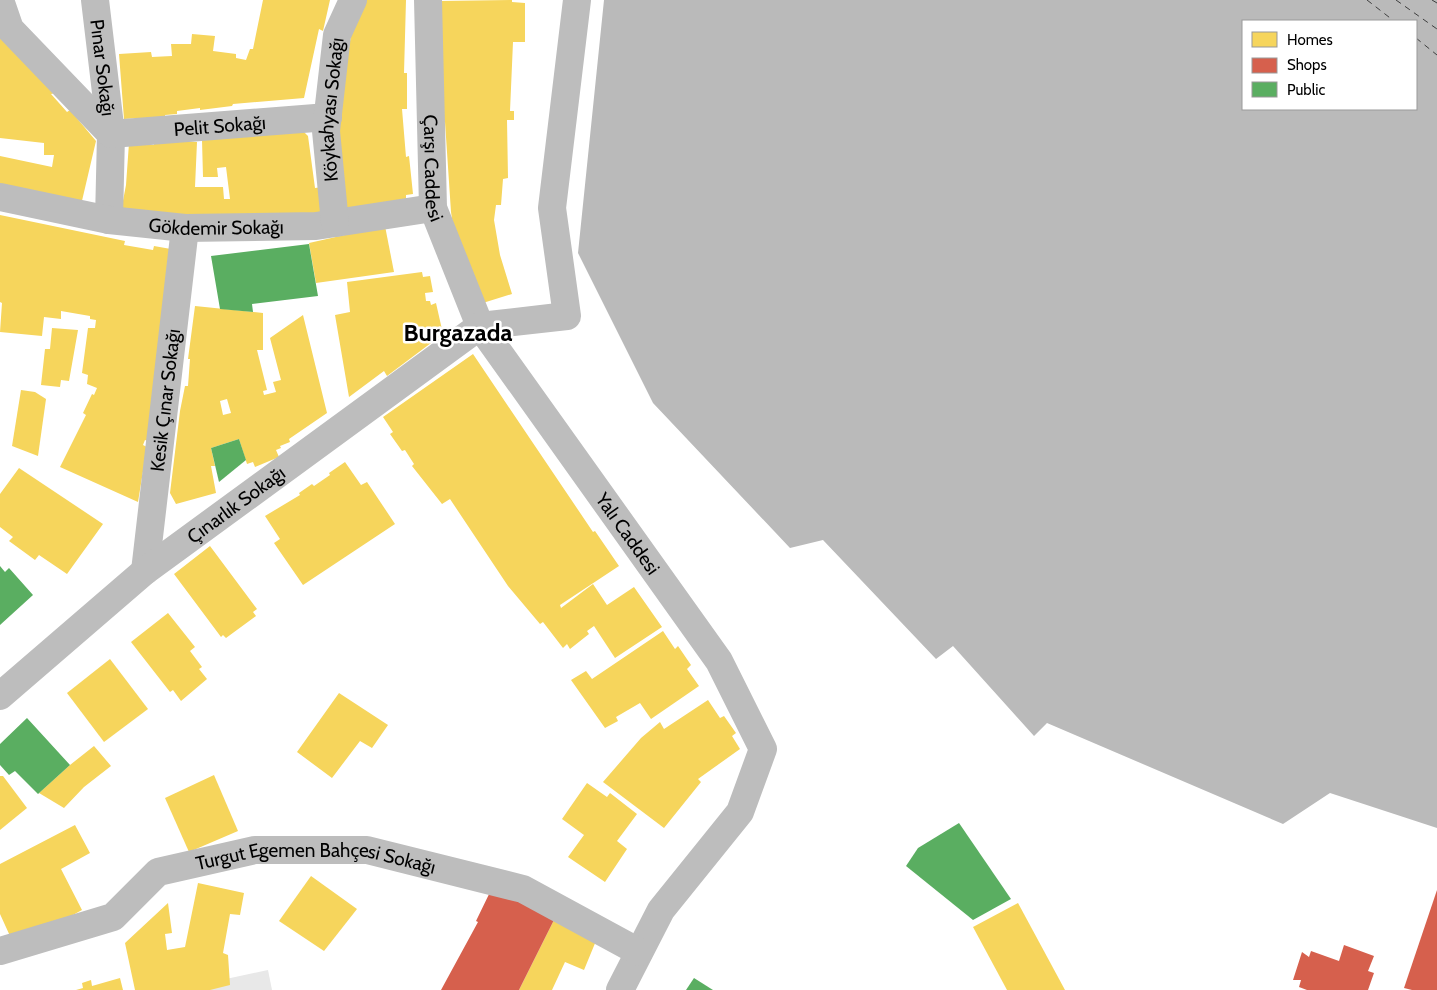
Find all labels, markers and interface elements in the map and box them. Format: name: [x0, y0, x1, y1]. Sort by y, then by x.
street label: Pınar Sokağı: [86, 18, 120, 117]
legend: [1242, 20, 1417, 110]
text: Homes: [1287, 31, 1333, 49]
street label: Köykahyası Sokağı: [314, 36, 348, 183]
text: Shops: [1287, 56, 1327, 74]
text: Public: [1287, 81, 1325, 99]
street label: Pelit Sokağı: [173, 110, 267, 141]
street label: Çarşı Caddesi: [419, 114, 449, 225]
street label: Gökdemir Sokağı: [148, 213, 284, 240]
district label: Burgazada: [404, 318, 512, 347]
street label: Kesik Çınar Sokağı: [145, 328, 185, 473]
street label: Çınarlık Sokağı: [182, 461, 289, 548]
street label: Yalı Caddesi: [591, 487, 665, 579]
street label: Turgut Egemen Bahçesi Sokağı: [193, 838, 438, 878]

